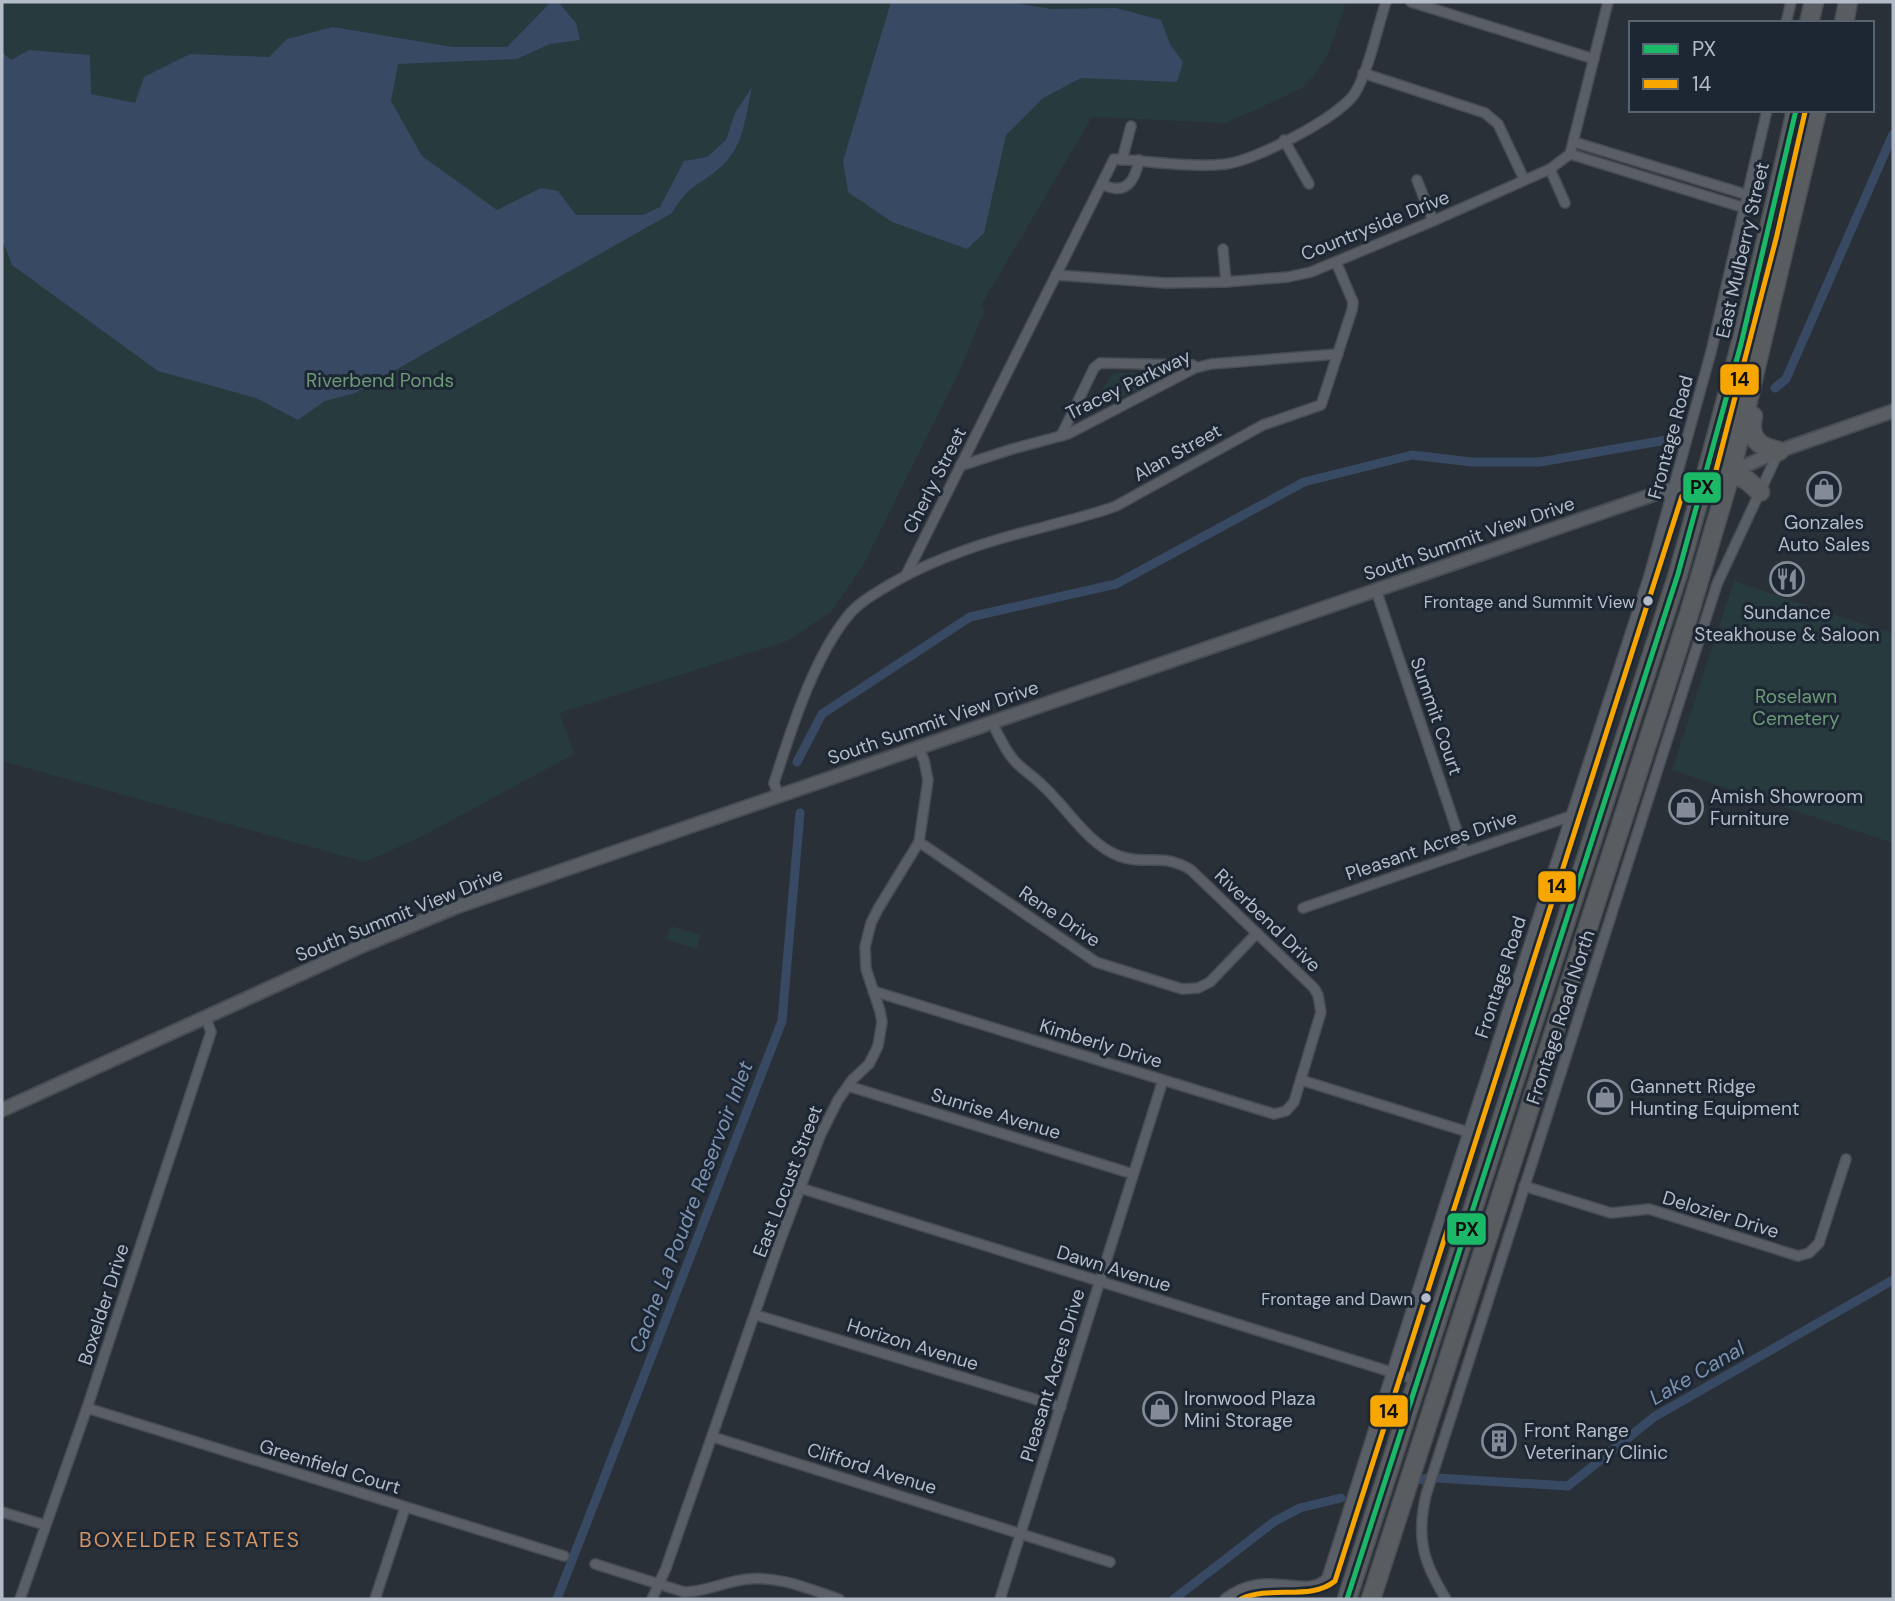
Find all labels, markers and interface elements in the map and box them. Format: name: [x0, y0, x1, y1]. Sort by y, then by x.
legend: [1629, 21, 1874, 112]
text: PX: [1692, 35, 1716, 63]
text: 14: [1692, 70, 1712, 98]
street label: East Mulberry Street: [1710, 160, 1775, 341]
street label: Countryside Drive: [1297, 184, 1453, 267]
street label: Tracey Parkway: [1062, 343, 1195, 426]
line badge: 14: [1719, 363, 1760, 396]
text: 14: [1730, 367, 1750, 392]
park label: Riverbend Ponds: [306, 368, 454, 393]
street label: Frontage Road: [1642, 373, 1699, 502]
street label: Alan Street: [1129, 418, 1226, 487]
street label: Cherly Street: [897, 423, 972, 538]
shop icon: Gonzales Auto Sales: [1805, 470, 1843, 508]
line badge: PX: [1682, 471, 1722, 504]
text: PX: [1690, 475, 1714, 500]
street label: South Summit View Drive: [1360, 491, 1578, 586]
place label: Gonzales Auto Sales: [1778, 510, 1870, 557]
restaurant icon: Sundance Steakhouse & Saloon: [1768, 560, 1806, 598]
place label: Frontage and Summit View: [1424, 591, 1635, 613]
marker: Frontage and Summit View: [1641, 594, 1655, 608]
place label: Sundance Steakhouse & Saloon: [1694, 600, 1880, 647]
street label: Summit Court: [1405, 654, 1468, 778]
street label: South Summit View Drive: [824, 675, 1042, 770]
park label: Roselawn Cemetery: [1752, 684, 1840, 731]
place label: Amish Showroom Furniture: [1710, 784, 1863, 831]
shop icon: Amish Showroom Furniture: [1667, 788, 1705, 826]
street label: Pleasant Acres Drive: [1342, 804, 1520, 887]
street label: South Summit View Drive: [292, 861, 507, 968]
street label: Riverbend Drive: [1209, 863, 1326, 978]
line badge: 14: [1537, 870, 1577, 903]
text: 14: [1547, 874, 1567, 899]
street label: Rene Drive: [1014, 880, 1105, 953]
street label: Frontage Road: [1469, 913, 1532, 1041]
street label: Frontage Road North: [1520, 927, 1600, 1108]
street label: Kimberly Drive: [1036, 1013, 1165, 1074]
water label: Cache La Poudre Reservoir Inlet: [622, 1056, 760, 1357]
place label: Gannett Ridge Hunting Equipment: [1630, 1074, 1799, 1121]
shop icon: Gannett Ridge Hunting Equipment: [1586, 1078, 1624, 1116]
street label: Sunrise Avenue: [928, 1082, 1064, 1145]
street label: East Locust Street: [747, 1102, 828, 1261]
street label: Delozier Drive: [1660, 1185, 1782, 1244]
line badge: PX: [1446, 1212, 1487, 1246]
text: PX: [1455, 1217, 1479, 1242]
street label: Dawn Avenue: [1054, 1239, 1174, 1298]
street label: Boxelder Drive: [72, 1240, 135, 1368]
street label: Pleasant Acres Drive: [1014, 1286, 1091, 1465]
place label: Frontage and Dawn: [1261, 1288, 1413, 1310]
marker: Frontage and Dawn: [1419, 1291, 1433, 1305]
street label: Horizon Avenue: [844, 1313, 982, 1376]
water label: Lake Canal: [1644, 1334, 1750, 1412]
place label: Ironwood Plaza Mini Storage: [1184, 1386, 1316, 1433]
shop icon: Ironwood Plaza Mini Storage: [1141, 1390, 1179, 1428]
line badge: 14: [1369, 1394, 1409, 1428]
text: 14: [1379, 1399, 1399, 1424]
place label: Front Range Veterinary Clinic: [1524, 1418, 1668, 1465]
building icon: Front Range Veterinary Clinic: [1480, 1422, 1518, 1460]
street label: Greenfield Court: [256, 1433, 404, 1500]
street label: Clifford Avenue: [804, 1437, 940, 1500]
district label: BOXELDER ESTATES: [79, 1526, 301, 1554]

